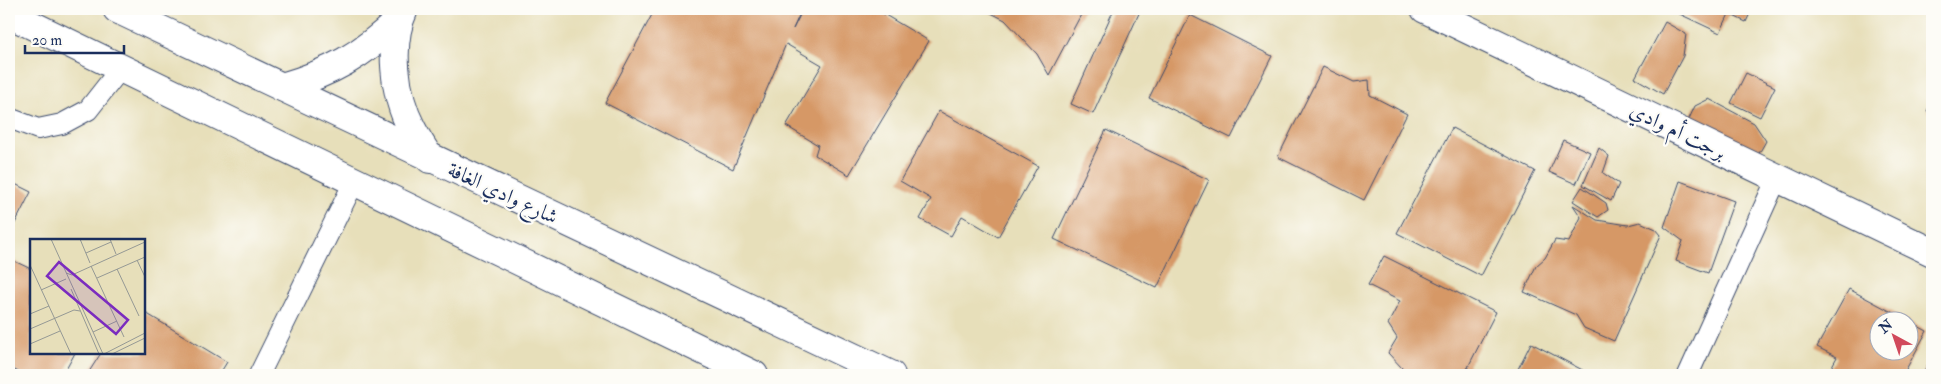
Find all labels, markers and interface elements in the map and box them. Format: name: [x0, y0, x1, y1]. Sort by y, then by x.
scale bar: [25, 22, 124, 54]
text: 20 m: [32, 31, 62, 50]
street label: برجت أم وادي: [1623, 95, 1732, 170]
street label: شارع وادي الغافة: [442, 156, 562, 234]
inset map: [30, 239, 145, 354]
north arrow: [1868, 312, 1918, 362]
text: N: [1875, 316, 1897, 338]

